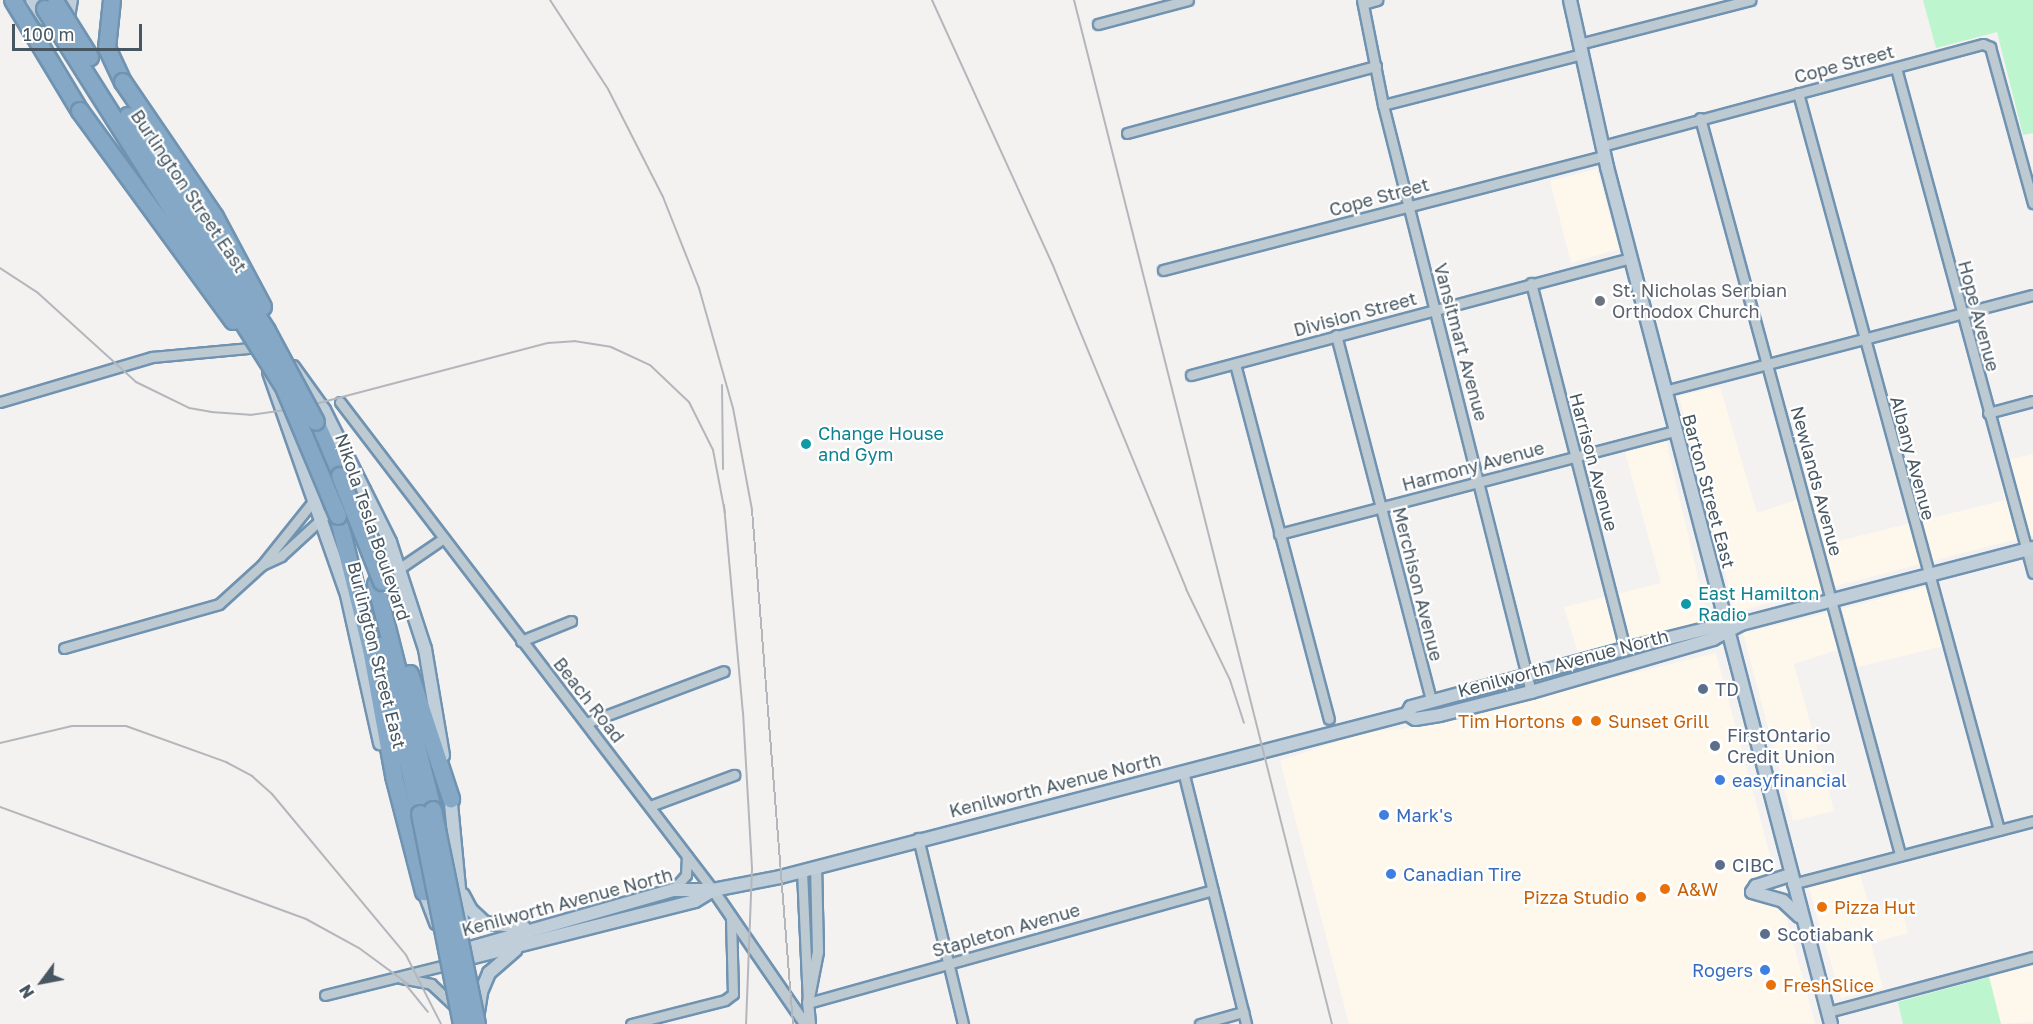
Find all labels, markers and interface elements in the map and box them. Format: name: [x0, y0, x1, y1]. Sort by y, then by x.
scale bar: [15, 12, 146, 50]
text: 100 m: [23, 23, 74, 45]
street label: Cope Street: [1792, 40, 1896, 88]
street label: Burlington Street East: [126, 105, 252, 277]
street label: Cope Street: [1327, 173, 1431, 221]
street label: Hope Avenue: [1954, 258, 2004, 374]
street label: Vansitmart Avenue: [1430, 261, 1492, 423]
place label: St. Nicholas Serbian Orthodox Church: [1612, 280, 1787, 322]
street label: Division Street: [1291, 287, 1419, 341]
marker: St. Nicholas Serbian Orthodox Church: [1593, 294, 1607, 308]
street label: Harrison Avenue: [1565, 391, 1623, 533]
street label: Albany Avenue: [1886, 394, 1940, 522]
street label: Newlands Avenue: [1787, 404, 1847, 558]
street label: Barton Street East: [1678, 412, 1740, 570]
place label: Change House and Gym: [818, 423, 944, 466]
street label: Nikola Tesla Boulevard: [331, 431, 415, 623]
marker: Change House and Gym: [799, 437, 813, 451]
street label: Harmony Avenue: [1399, 437, 1547, 495]
street label: Merchison Avenue: [1388, 505, 1448, 663]
street label: Burlington Street East: [343, 559, 411, 751]
place label: East Hamilton Radio: [1698, 583, 1819, 626]
marker: East Hamilton Radio: [1679, 597, 1693, 611]
street label: Kenilworth Avenue North: [1455, 624, 1671, 702]
street label: Beach Road: [549, 653, 629, 747]
place label: TD: [1715, 678, 1739, 700]
marker: TD: [1696, 682, 1710, 696]
place label: Tim Hortons: [1458, 710, 1565, 732]
place label: Sunset Grill: [1608, 710, 1709, 732]
marker: Tim Hortons: [1570, 714, 1584, 728]
marker: Sunset Grill: [1589, 714, 1603, 728]
place label: FirstOntario Credit Union: [1727, 725, 1835, 768]
marker: FirstOntario Credit Union: [1708, 739, 1722, 753]
street label: Kenilworth Avenue North: [947, 748, 1163, 822]
place label: easyfinancial: [1732, 769, 1847, 791]
marker: easyfinancial: [1713, 773, 1727, 787]
place label: Mark's: [1396, 804, 1453, 826]
marker: Mark's: [1377, 808, 1391, 822]
place label: CIBC: [1732, 854, 1774, 876]
marker: CIBC: [1713, 858, 1727, 872]
street label: Kenilworth Avenue North: [459, 863, 675, 941]
place label: Canadian Tire: [1403, 863, 1522, 885]
marker: Canadian Tire: [1384, 867, 1398, 881]
place label: A&W: [1677, 878, 1718, 900]
marker: A&W: [1658, 882, 1672, 896]
place label: Pizza Studio: [1523, 886, 1629, 908]
marker: Pizza Studio: [1634, 890, 1648, 904]
place label: Pizza Hut: [1834, 896, 1916, 918]
street label: Stapleton Avenue: [930, 899, 1082, 961]
marker: Pizza Hut: [1815, 900, 1829, 914]
place label: Scotiabank: [1777, 923, 1874, 945]
marker: Scotiabank: [1758, 927, 1772, 941]
north arrow: [12, 952, 72, 1012]
place label: Rogers: [1692, 959, 1753, 981]
marker: Rogers: [1758, 963, 1772, 977]
place label: FreshSlice: [1783, 974, 1874, 996]
marker: FreshSlice: [1764, 978, 1778, 992]
text: N: [15, 981, 38, 1002]

